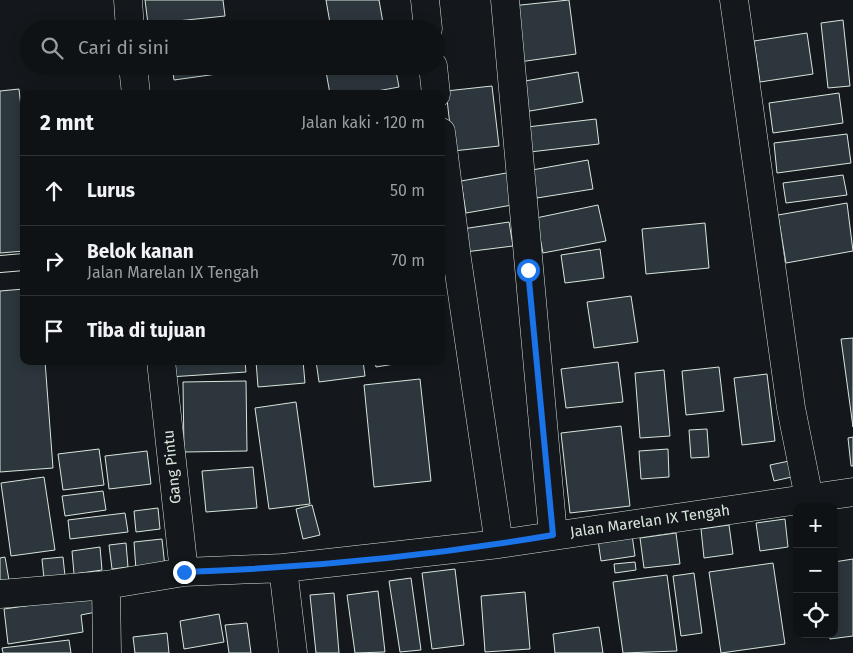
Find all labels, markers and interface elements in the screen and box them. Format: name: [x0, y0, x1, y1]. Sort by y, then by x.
search box: [20, 20, 445, 75]
icon: search: [38, 34, 66, 62]
text: Cari di sini: [78, 36, 169, 59]
text: 2 mnt: [40, 110, 94, 136]
text: Jalan kaki · 120 m: [301, 113, 425, 132]
icon: ahead: [40, 177, 68, 205]
text: Lurus: [87, 179, 135, 202]
text: 50 m: [390, 181, 425, 200]
text: Belok kanan: [87, 240, 194, 263]
icon: right: [40, 247, 68, 275]
text: 70 m: [391, 251, 425, 270]
route start: [517, 259, 540, 282]
text: Jalan Marelan IX Tengah: [87, 263, 259, 282]
icon: arrive: [40, 317, 68, 345]
text: Tiba di tujuan: [87, 319, 206, 342]
street label: Gang Pintu: [159, 429, 185, 505]
street label: Jalan Marelan IX Tengah: [569, 501, 731, 541]
map controls: [793, 503, 838, 638]
button: +: [793, 503, 838, 548]
button: −: [793, 548, 838, 593]
route end: [173, 561, 196, 584]
button: locate: [793, 593, 838, 638]

